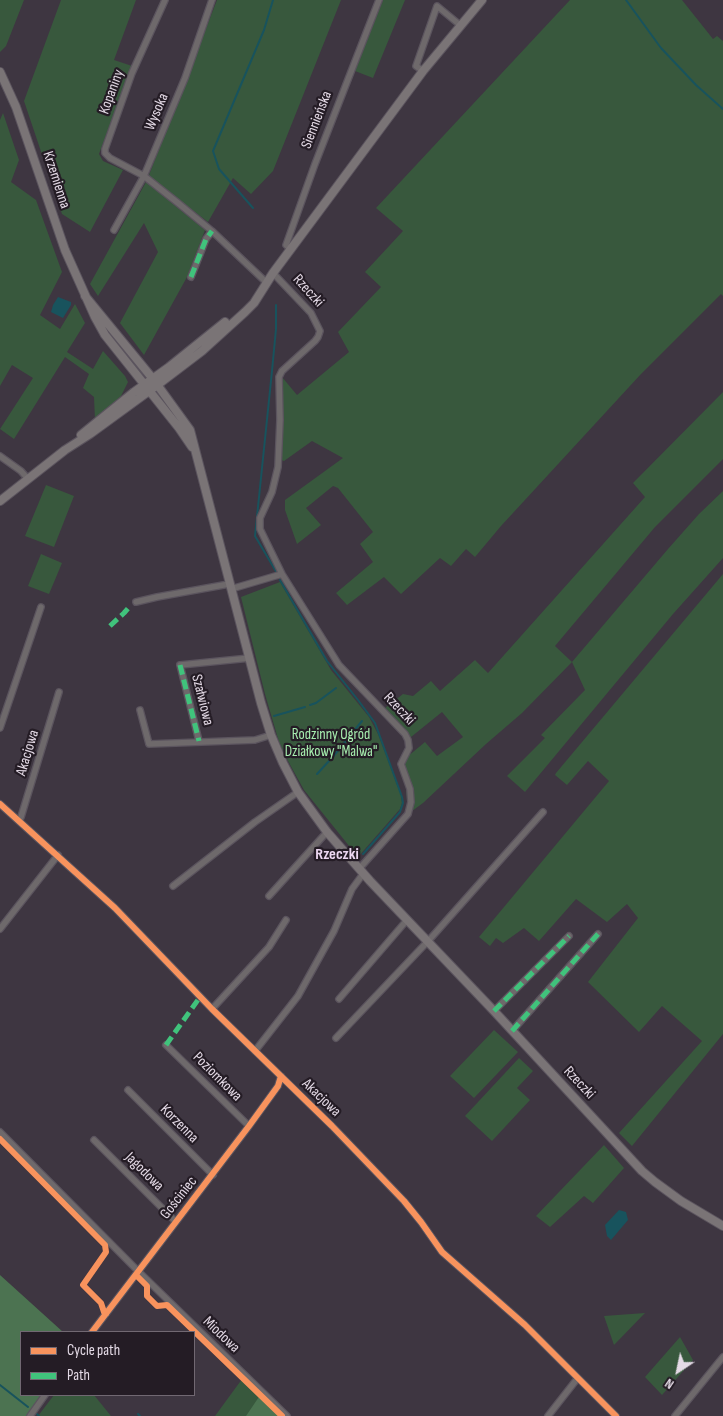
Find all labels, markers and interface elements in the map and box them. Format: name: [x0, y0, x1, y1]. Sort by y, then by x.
street label: Kopaniny: [96, 67, 128, 117]
street label: Siennieńska: [298, 89, 336, 151]
street label: Wysoka: [141, 91, 173, 133]
street label: Krzemienna: [38, 149, 74, 211]
street label: Rzeczki: [289, 271, 327, 311]
street label: Szałwiowa: [187, 673, 217, 727]
street label: Rzeczki: [379, 689, 419, 729]
park label: Rodzinny Ogród Działkowy "Malwa": [285, 726, 377, 761]
street label: Akacjowa: [13, 728, 43, 778]
district label: Rzeczki: [315, 845, 359, 865]
street label: Poziomkowa: [189, 1049, 245, 1105]
street label: Rzeczki: [559, 1063, 599, 1103]
street label: Akacjowa: [298, 1075, 344, 1121]
street label: Korzenna: [156, 1101, 202, 1147]
street label: Jagodowa: [121, 1149, 167, 1195]
street label: Gościniec: [157, 1173, 201, 1223]
street label: Miodowa: [199, 1313, 243, 1357]
legend: [20, 1331, 195, 1396]
text: Cycle path: [67, 1341, 120, 1360]
north arrow: [653, 1346, 703, 1396]
text: Path: [67, 1366, 90, 1385]
text: N: [661, 1375, 677, 1393]

